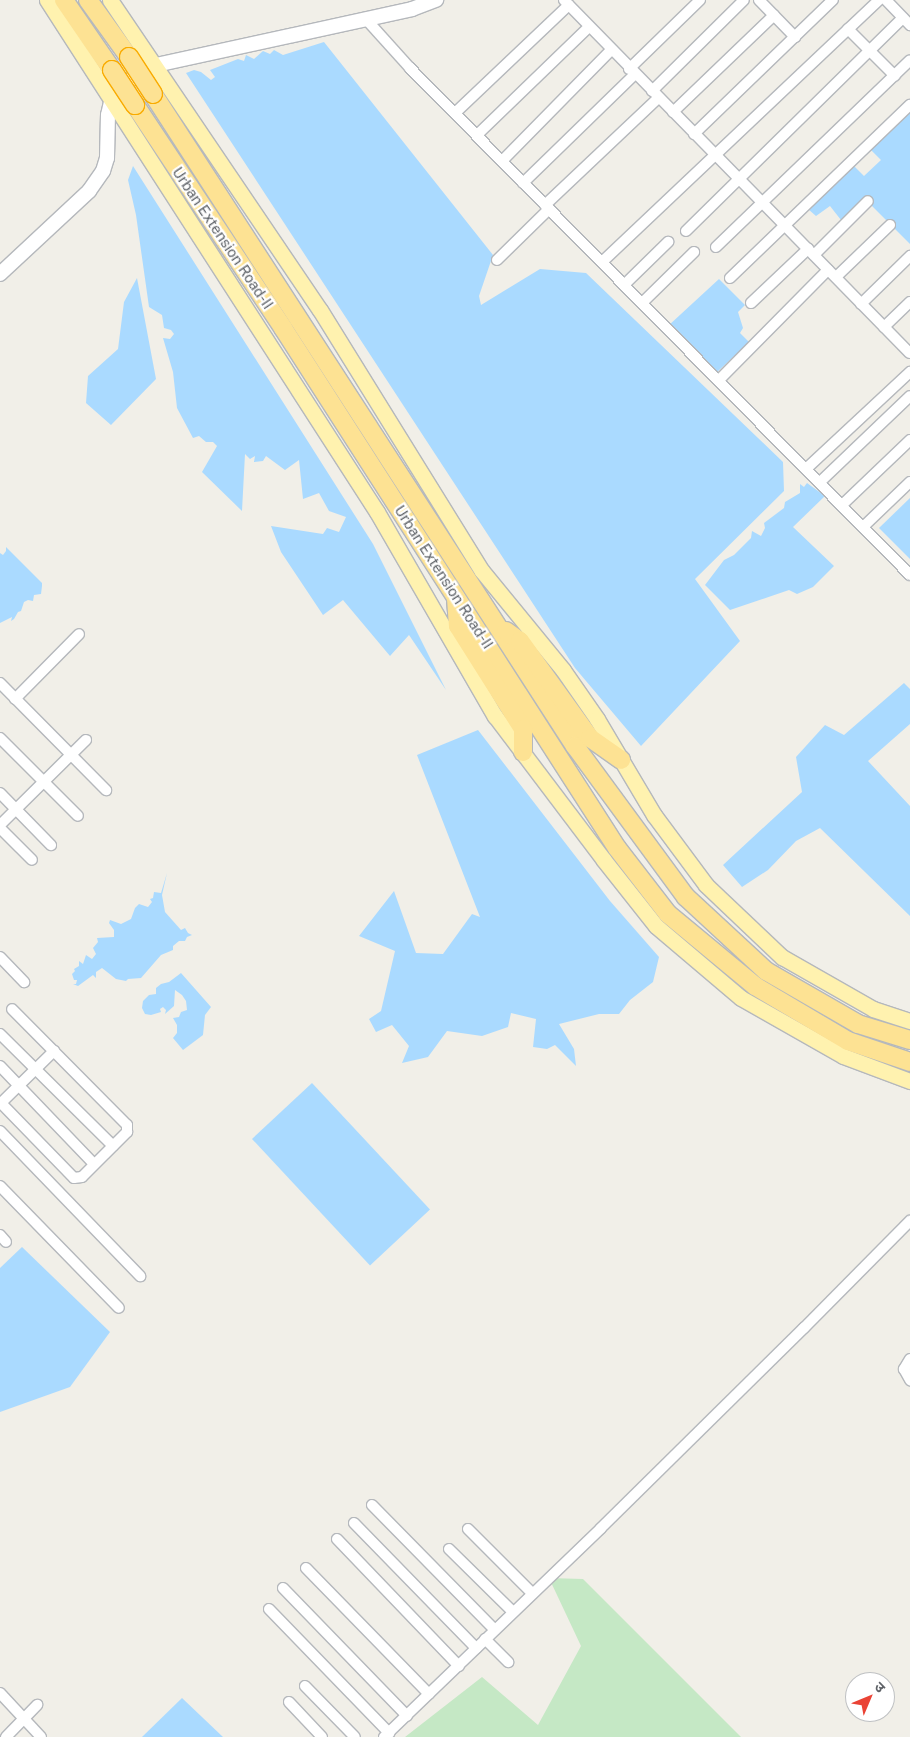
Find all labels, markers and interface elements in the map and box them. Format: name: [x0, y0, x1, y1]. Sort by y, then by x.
street label: Urban Extension Road-II: [169, 164, 277, 312]
street label: Urban Extension Road-II: [391, 502, 497, 652]
north arrow: [845, 1672, 895, 1722]
text: उ: [871, 1679, 888, 1696]

